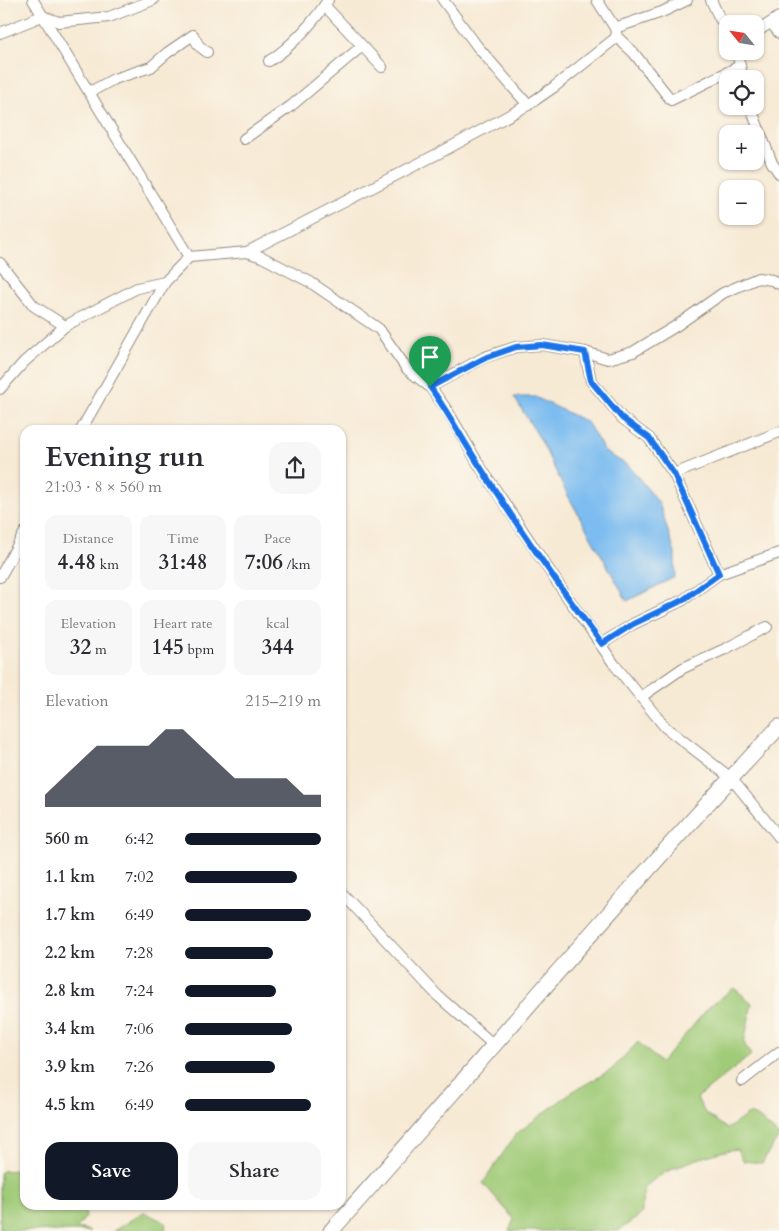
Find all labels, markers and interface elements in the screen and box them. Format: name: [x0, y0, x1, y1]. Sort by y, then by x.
north arrow: [719, 15, 764, 60]
map controls: [719, 15, 764, 225]
button: locate: [719, 70, 764, 115]
button: +: [719, 125, 764, 170]
button: −: [719, 180, 764, 225]
pin: [409, 336, 451, 387]
icon: arrive: [416, 343, 444, 371]
text: Evening run: [45, 438, 204, 476]
button: share: [269, 442, 321, 494]
text: 21:03 · 8 × 560 m: [45, 476, 162, 498]
text: Distance: [63, 529, 114, 548]
text: Time: [167, 529, 199, 548]
text: Pace: [264, 529, 291, 548]
text: 4.48: [58, 548, 96, 577]
text: 31:48: [158, 548, 208, 577]
text: 7:06: [245, 548, 283, 577]
text: km: [96, 555, 119, 574]
text: /km: [283, 555, 311, 574]
text: Elevation: [61, 614, 116, 633]
text: Heart rate: [153, 614, 213, 633]
text: kcal: [266, 614, 289, 633]
text: 32: [70, 633, 91, 662]
text: 145: [152, 633, 184, 662]
text: 344: [262, 633, 294, 662]
text: m: [91, 640, 107, 659]
text: bpm: [184, 640, 214, 659]
text: Elevation: [45, 690, 109, 712]
text: 215–219 m: [245, 690, 321, 712]
text: 560 m: [45, 828, 89, 850]
text: 6:42: [125, 828, 154, 850]
text: 1.1 km: [45, 866, 95, 888]
text: 7:02: [125, 866, 154, 888]
text: 1.7 km: [45, 904, 95, 926]
text: 6:49: [125, 904, 154, 926]
text: 2.2 km: [45, 942, 95, 964]
text: 7:28: [125, 942, 154, 964]
text: 2.8 km: [45, 980, 95, 1002]
text: 7:24: [125, 980, 154, 1002]
text: 3.4 km: [45, 1018, 95, 1040]
text: 7:06: [125, 1018, 154, 1040]
text: 3.9 km: [45, 1056, 95, 1078]
text: 7:26: [125, 1056, 154, 1078]
text: 4.5 km: [45, 1094, 95, 1116]
text: 6:49: [125, 1094, 154, 1116]
button: Save: [45, 1142, 178, 1200]
button: Share: [188, 1142, 321, 1200]

